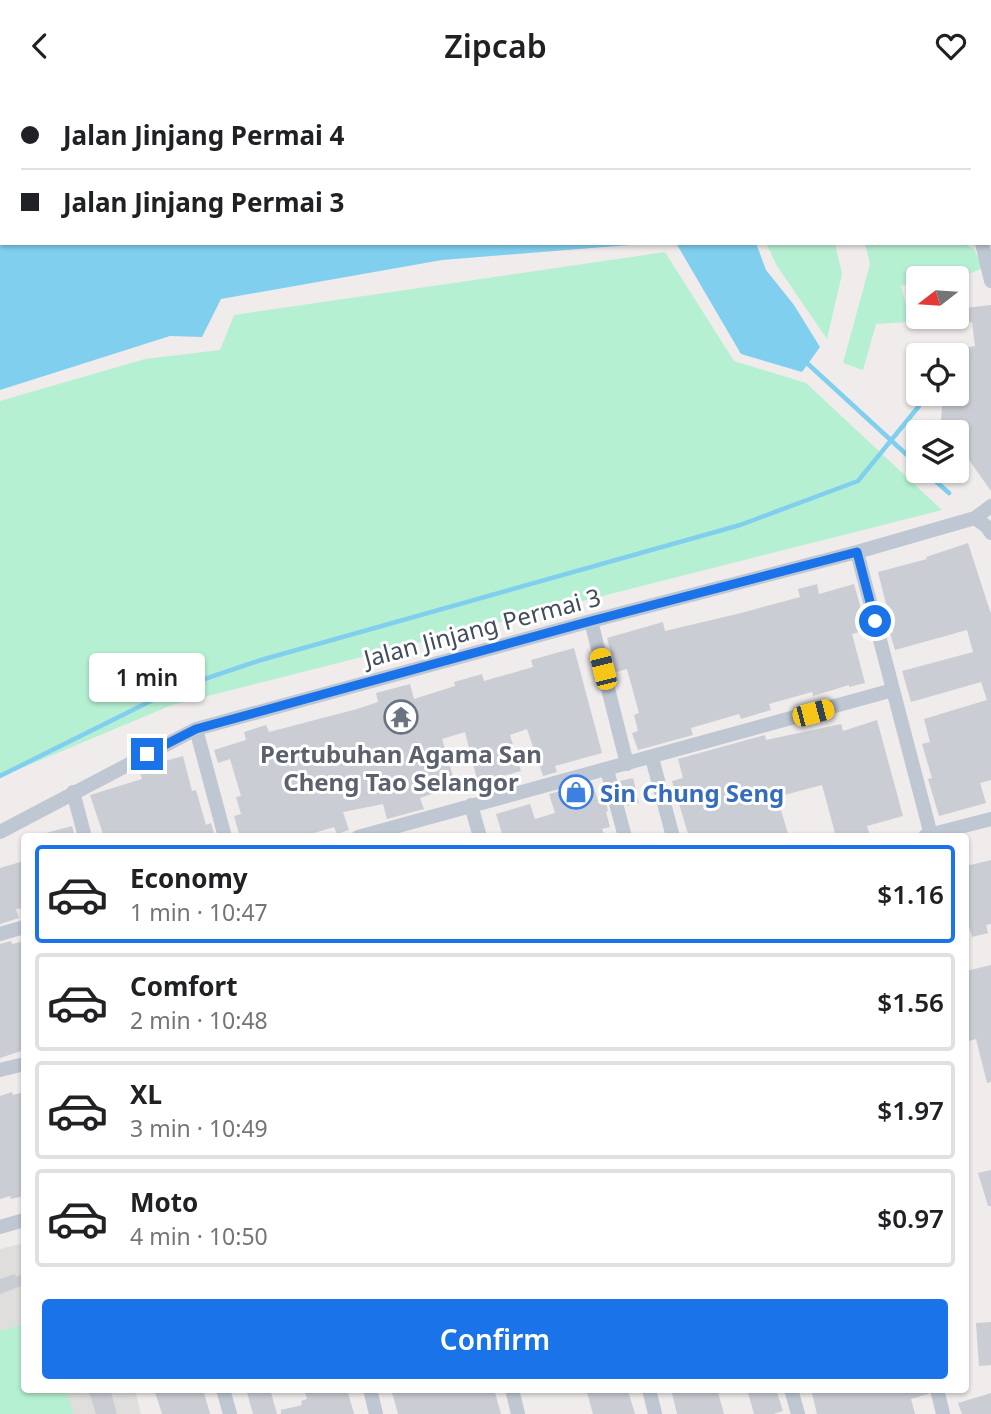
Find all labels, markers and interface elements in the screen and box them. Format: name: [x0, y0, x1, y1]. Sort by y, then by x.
text: Zipcab: [444, 24, 547, 67]
icon: back: [21, 27, 59, 65]
icon: heart: [932, 27, 970, 65]
text: Jalan Jinjang Permai 4: [63, 117, 344, 153]
text: Jalan Jinjang Permai 3: [63, 184, 344, 220]
north arrow: [906, 266, 970, 329]
map controls: [906, 266, 969, 483]
button: locate: [906, 343, 969, 406]
button: layers: [906, 420, 969, 483]
street label: Jalan Jinjang Permai 3: [358, 580, 604, 675]
route start: [859, 605, 891, 637]
car: [588, 646, 619, 692]
callout: 1 min: [89, 653, 205, 701]
text: 1 min: [116, 661, 178, 693]
car: [790, 697, 837, 729]
temple icon: Pertubuhan Agama San Cheng Tao Selangor: [382, 698, 420, 736]
place label: Pertubuhan Agama San Cheng Tao Selangor: [260, 737, 542, 798]
route end: [131, 738, 163, 770]
shop icon: Sin Chung Seng: [557, 773, 595, 811]
place label: Sin Chung Seng: [600, 776, 784, 809]
text: Economy: [130, 860, 248, 896]
icon: car: [46, 863, 109, 926]
text: $1.16: [877, 876, 944, 912]
text: 1 min · 10:47: [130, 896, 268, 928]
text: Comfort: [130, 968, 238, 1004]
icon: car: [46, 971, 109, 1034]
text: $1.56: [877, 984, 944, 1020]
text: 2 min · 10:48: [130, 1004, 268, 1036]
text: XL: [130, 1076, 162, 1112]
icon: car: [46, 1079, 109, 1142]
text: $1.97: [877, 1092, 944, 1128]
text: 3 min · 10:49: [130, 1112, 268, 1144]
text: Moto: [130, 1184, 198, 1220]
icon: car: [46, 1187, 109, 1250]
text: $0.97: [877, 1200, 944, 1236]
text: 4 min · 10:50: [130, 1220, 268, 1252]
button: Confirm: [42, 1299, 948, 1379]

